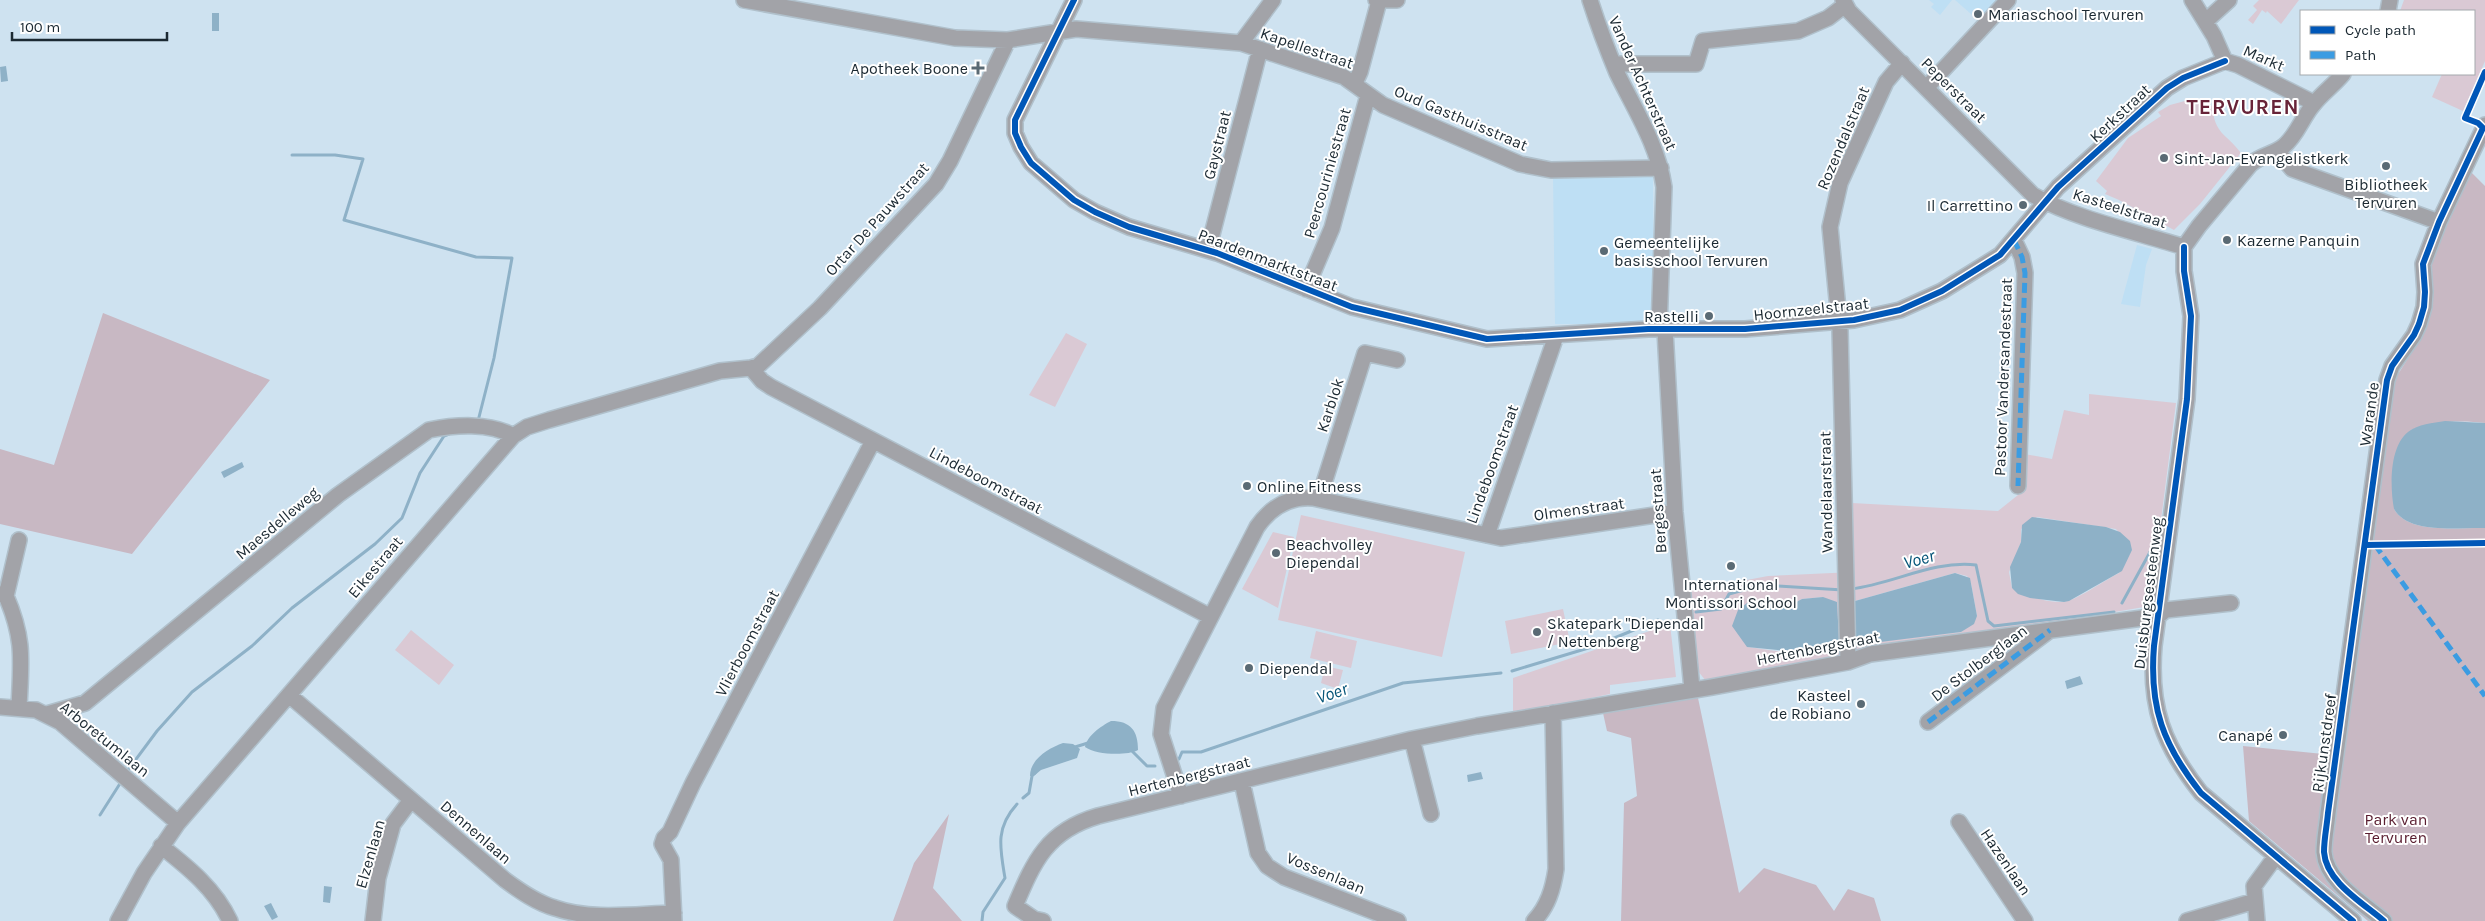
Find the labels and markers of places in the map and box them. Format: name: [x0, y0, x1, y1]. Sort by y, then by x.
place label: Mariaschool Tervuren: [1988, 5, 2144, 24]
marker: Mariaschool Tervuren: [1972, 8, 1984, 20]
place label: Apotheek Boone: [850, 59, 968, 78]
marker: Apotheek Boone: [972, 62, 984, 74]
place label: Sint-Jan-Evangelistkerk: [2174, 149, 2349, 168]
marker: Sint-Jan-Evangelistkerk: [2158, 152, 2170, 164]
marker: Bibliotheek Tervuren: [2380, 160, 2392, 172]
place label: Bibliotheek Tervuren: [2344, 175, 2428, 212]
place label: Il Carrettino: [1927, 196, 2013, 215]
marker: Il Carrettino: [2017, 199, 2029, 211]
place label: Kazerne Panquin: [2237, 231, 2360, 250]
place label: Gemeentelijke basisschool Tervuren: [1614, 233, 1768, 270]
marker: Kazerne Panquin: [2221, 234, 2233, 246]
marker: Gemeentelijke basisschool Tervuren: [1598, 245, 1610, 257]
place label: Rastelli: [1644, 307, 1699, 326]
marker: Rastelli: [1703, 310, 1715, 322]
place label: Online Fitness: [1257, 477, 1362, 496]
marker: Online Fitness: [1241, 480, 1253, 492]
place label: Beachvolley Diependal: [1286, 535, 1373, 572]
marker: Beachvolley Diependal: [1270, 547, 1282, 559]
marker: International Montissori School: [1725, 560, 1737, 572]
place label: International Montissori School: [1665, 575, 1797, 612]
place label: Skatepark "Diependal / Nettenberg": [1547, 614, 1704, 651]
marker: Skatepark "Diependal / Nettenberg": [1531, 626, 1543, 638]
place label: Diependal: [1259, 659, 1333, 678]
marker: Diependal: [1243, 662, 1255, 674]
place label: Kasteel de Robiano: [1770, 686, 1851, 723]
marker: Kasteel de Robiano: [1855, 698, 1867, 710]
place label: Canapé: [2218, 726, 2273, 745]
marker: Canapé: [2277, 729, 2289, 741]

